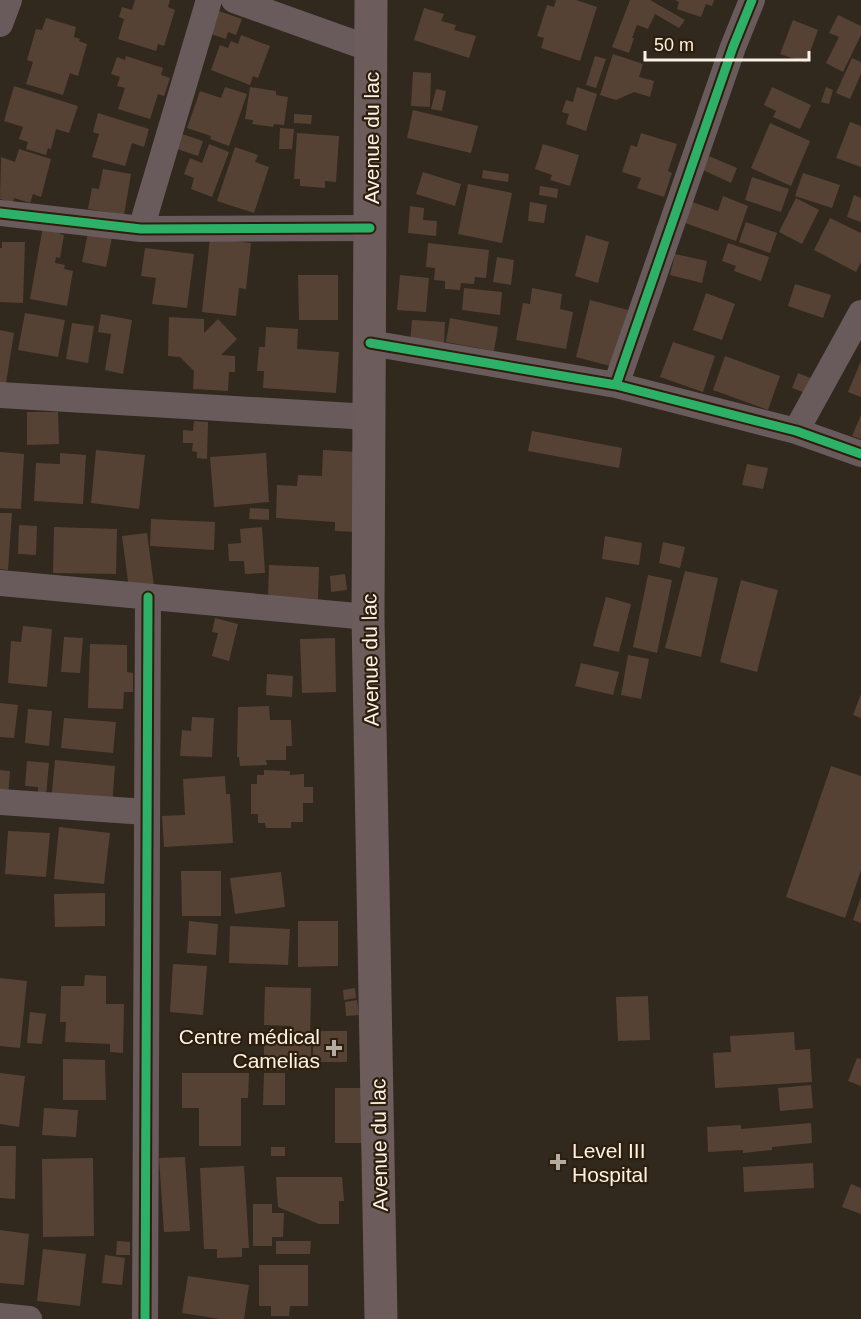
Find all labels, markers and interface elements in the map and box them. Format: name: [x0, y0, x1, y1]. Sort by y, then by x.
scale bar: [645, 24, 808, 62]
text: 50 m: [654, 35, 694, 55]
street label: Avenue du lac: [360, 72, 383, 204]
street label: Avenue du lac: [357, 593, 383, 727]
place label: Centre médical Camelias: [179, 1025, 320, 1072]
marker: Centre médical Camelias: [325, 1039, 343, 1057]
street label: Avenue du lac: [366, 1078, 392, 1212]
place label: Level III Hospital: [572, 1139, 648, 1186]
marker: Level III Hospital: [549, 1153, 567, 1171]

